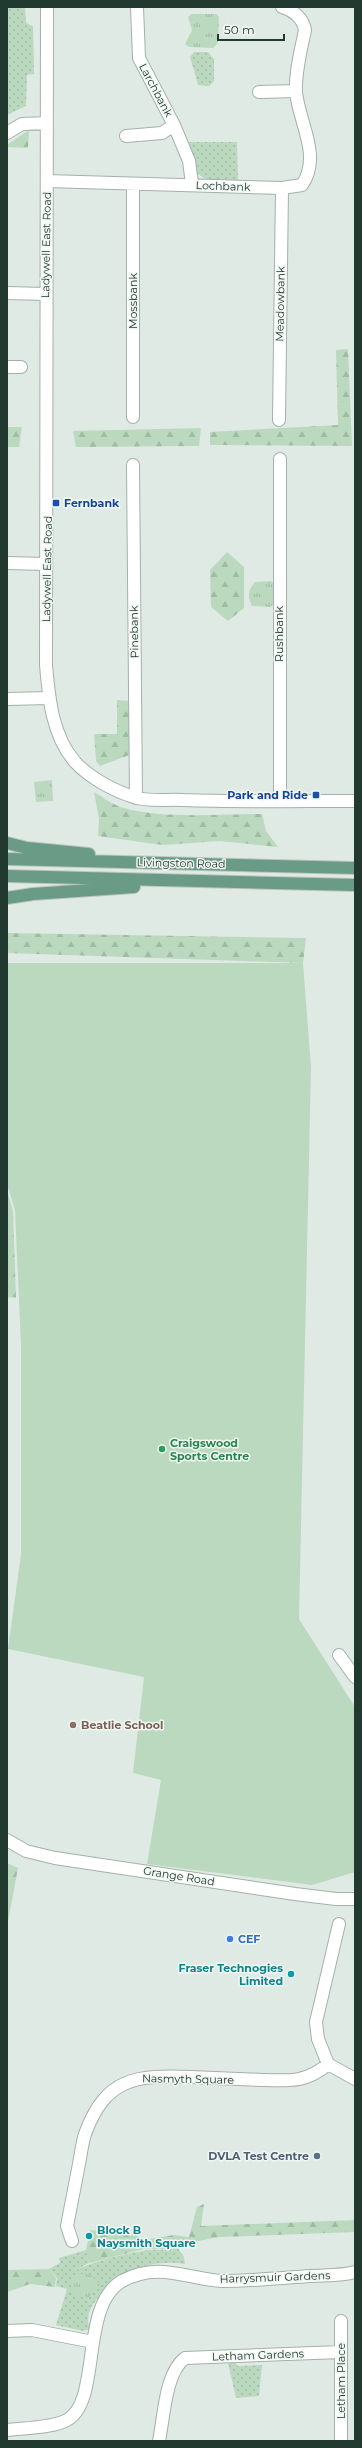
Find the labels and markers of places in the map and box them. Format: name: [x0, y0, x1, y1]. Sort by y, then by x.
place label: Fernbank: [64, 496, 120, 510]
marker: Fernbank: [51, 498, 61, 508]
place label: Park and Ride: [227, 788, 308, 802]
marker: Park and Ride: [311, 790, 321, 800]
place label: Craigswood Sports Centre: [170, 1436, 249, 1463]
marker: Craigswood Sports Centre: [157, 1444, 167, 1454]
place label: Beatlie School: [81, 1718, 163, 1732]
marker: Beatlie School: [68, 1720, 78, 1730]
place label: CEF: [238, 1932, 260, 1946]
marker: CEF: [225, 1934, 235, 1944]
place label: Fraser Technogies Limited: [179, 1961, 283, 1988]
marker: Fraser Technogies Limited: [286, 1969, 296, 1979]
place label: DVLA Test Centre: [208, 2149, 309, 2163]
marker: DVLA Test Centre: [312, 2151, 322, 2161]
place label: Block B Naysmith Square: [97, 2223, 196, 2250]
marker: Block B Naysmith Square: [84, 2231, 94, 2241]

